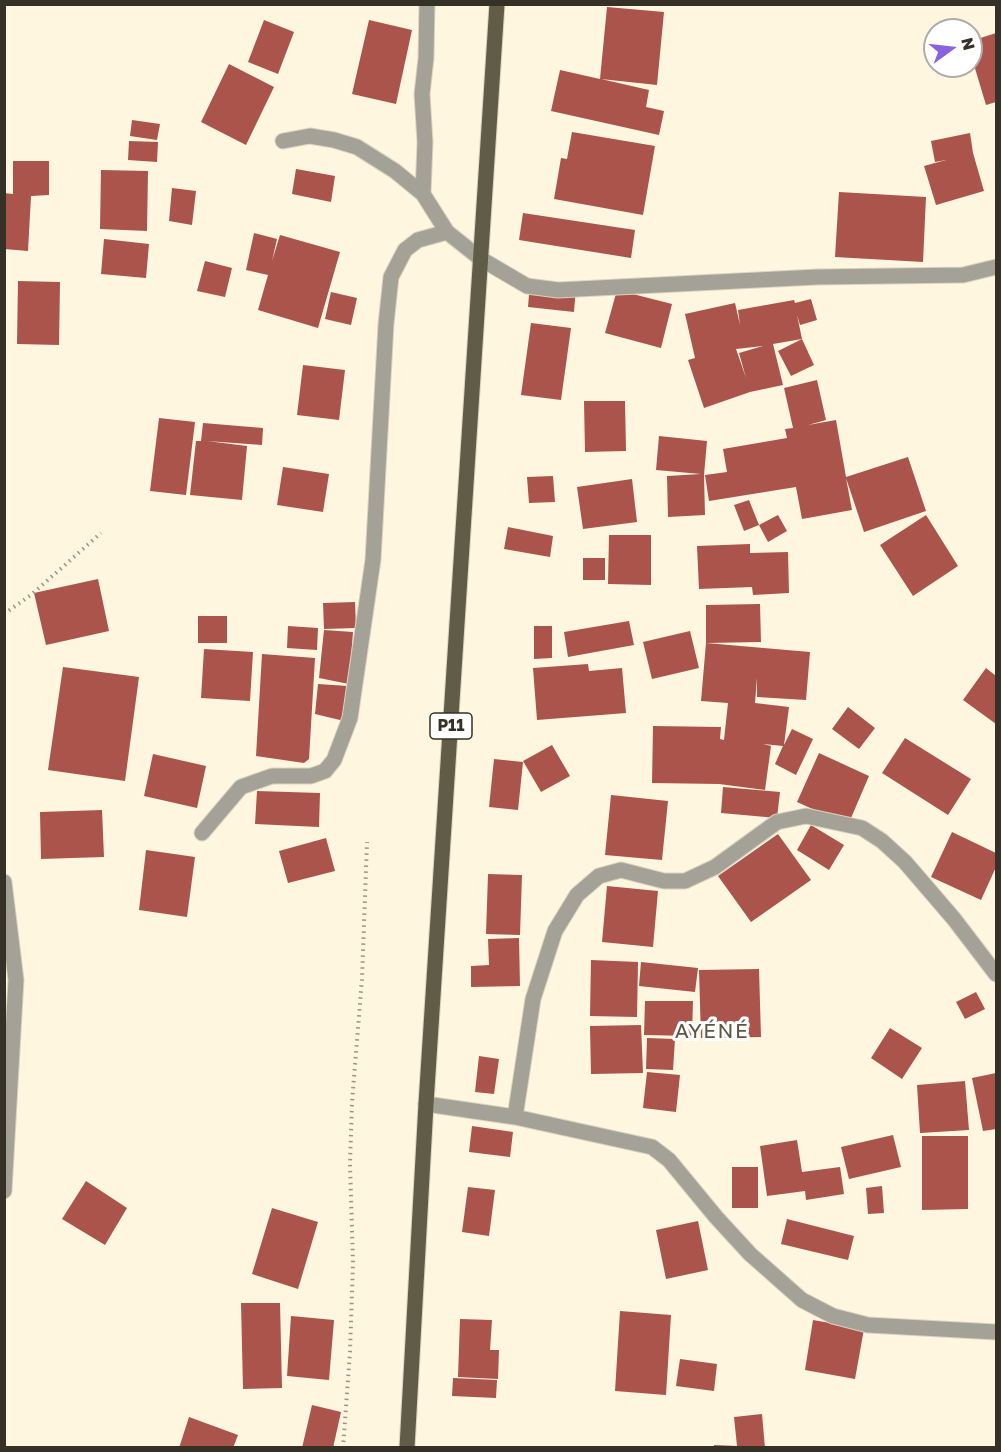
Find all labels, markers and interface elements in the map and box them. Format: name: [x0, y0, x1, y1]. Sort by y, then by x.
north arrow: [923, 18, 983, 78]
text: N: [957, 35, 980, 52]
road number: P11: [430, 713, 472, 739]
district label: AYÉNÉ: [675, 1018, 749, 1044]

